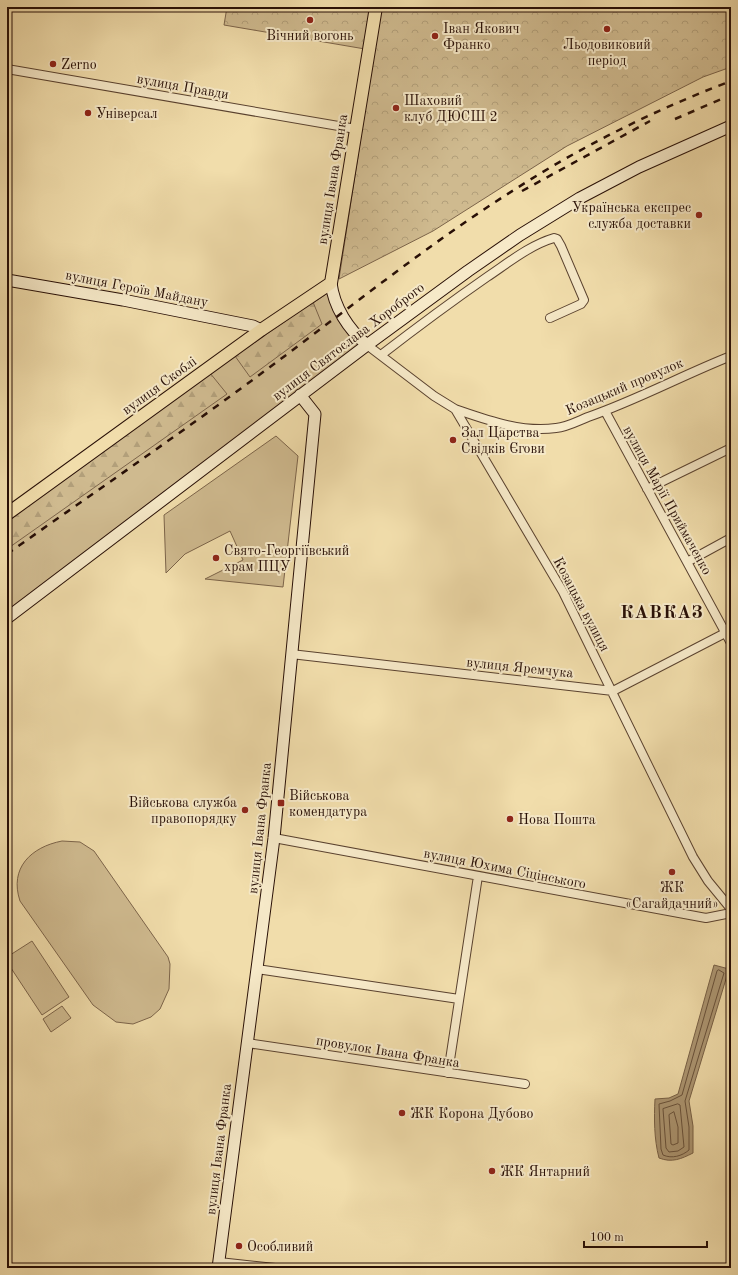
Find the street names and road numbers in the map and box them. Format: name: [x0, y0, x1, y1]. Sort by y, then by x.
street label: вулиця Правди: [136, 72, 230, 102]
street label: вулиця Івана Франка: [316, 113, 350, 245]
street label: вулиця Героїв Майдану: [64, 268, 210, 310]
street label: вулиця Святослава Хороброго: [270, 280, 427, 403]
street label: вулиця Скоблі: [120, 354, 199, 417]
street label: Козацький провулок: [564, 356, 685, 418]
street label: вулиця Марії Приймаченко: [620, 424, 714, 577]
street label: Козацька вулиця: [550, 555, 612, 654]
street label: вулиця Яремчука: [466, 655, 574, 681]
street label: вулиця Івана Франка: [246, 762, 274, 894]
street label: вулиця Юхима Сіцінського: [422, 846, 587, 892]
street label: провулок Івана Франка: [315, 1034, 461, 1070]
street label: вулиця Івана Франка: [204, 1083, 234, 1215]

